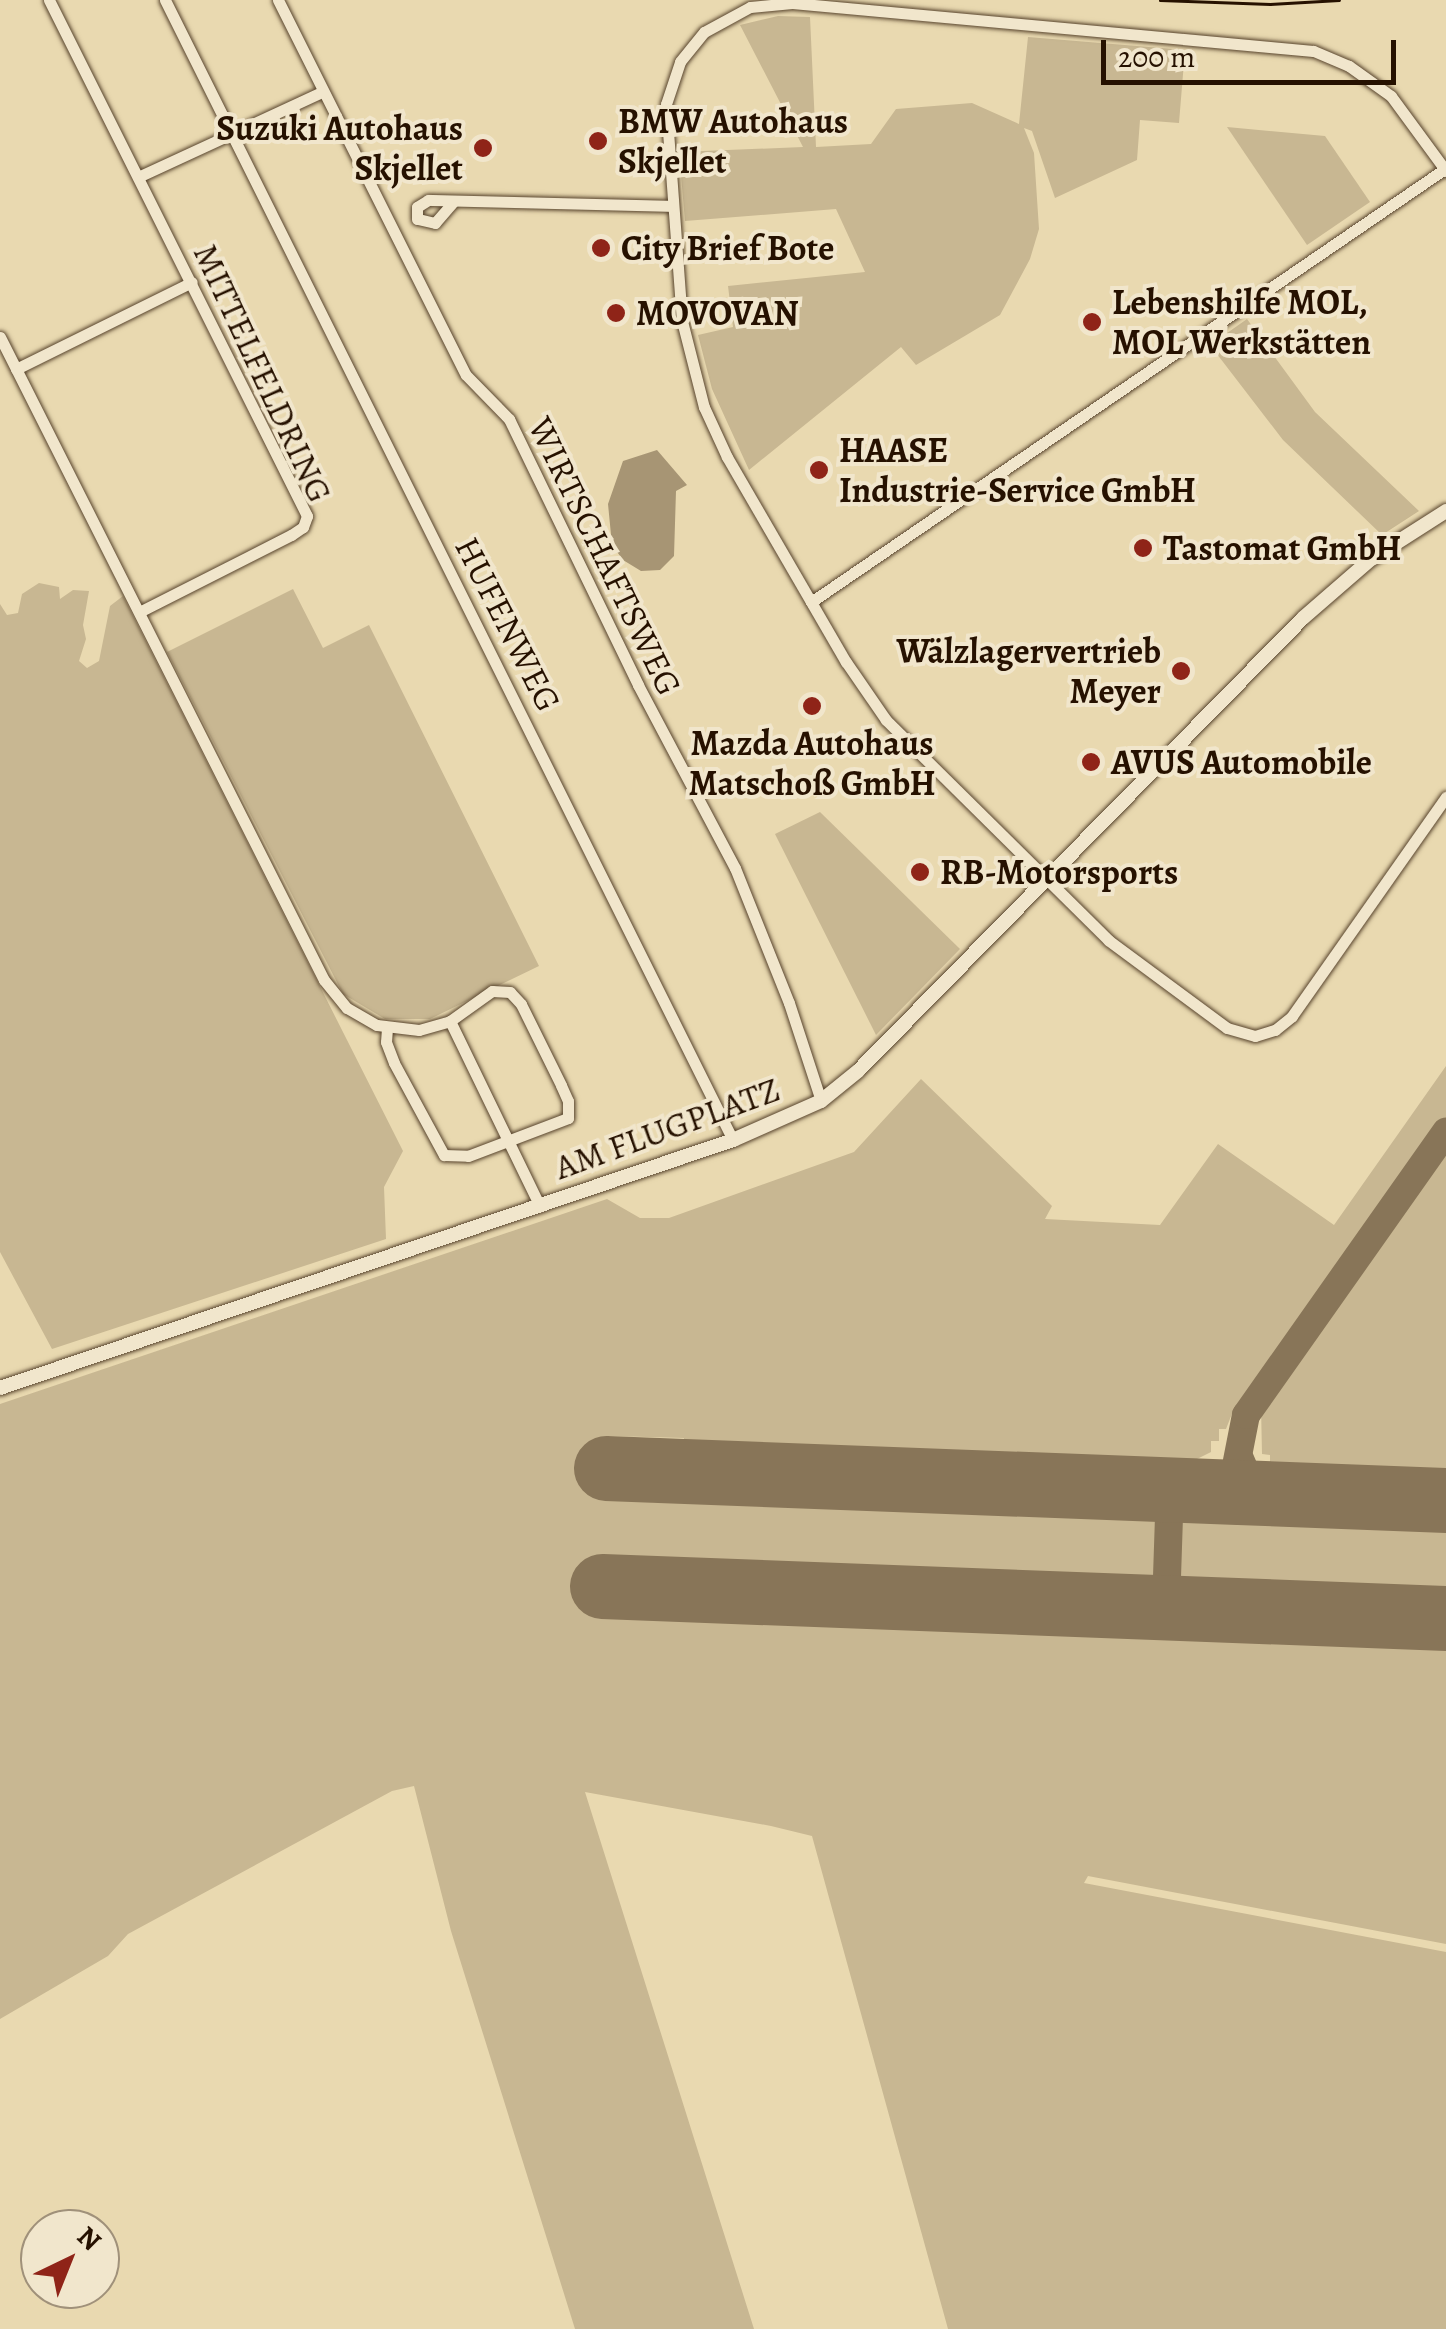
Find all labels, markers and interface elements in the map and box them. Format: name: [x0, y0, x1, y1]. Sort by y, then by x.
scale bar: [1106, 20, 1401, 82]
text: 200 m: [1118, 37, 1195, 77]
place label: BMW Autohaus Skjellet: [618, 100, 848, 182]
place label: Suzuki Autohaus Skjellet: [216, 107, 463, 189]
marker: BMW Autohaus Skjellet: [587, 130, 609, 152]
marker: Suzuki Autohaus Skjellet: [472, 137, 494, 159]
place label: City Brief Bote: [621, 227, 834, 269]
street label: MITTELFELDRING: [185, 237, 341, 509]
marker: City Brief Bote: [590, 237, 612, 259]
place label: Lebenshilfe MOL, MOL Werkstätten: [1112, 281, 1371, 363]
place label: MOVOVAN: [636, 292, 799, 334]
marker: MOVOVAN: [605, 302, 627, 324]
marker: Lebenshilfe MOL, MOL Werkstätten: [1081, 311, 1103, 333]
street label: WIRTSCHAFTSWEG: [519, 410, 691, 702]
place label: HAASE Industrie-Service GmbH: [839, 429, 1196, 511]
marker: HAASE Industrie-Service GmbH: [808, 459, 830, 481]
place label: Tastomat GmbH: [1163, 527, 1401, 569]
street label: HUFENWEG: [446, 530, 570, 718]
marker: Tastomat GmbH: [1132, 537, 1154, 559]
place label: Wälzlagervertrieb Meyer: [896, 630, 1161, 712]
marker: Wälzlagervertrieb Meyer: [1170, 660, 1192, 682]
marker: Mazda Autohaus Matschoß GmbH: [801, 695, 823, 717]
place label: Mazda Autohaus Matschoß GmbH: [688, 722, 936, 804]
place label: AVUS Automobile: [1111, 741, 1372, 783]
marker: AVUS Automobile: [1080, 751, 1102, 773]
place label: RB-Motorsports: [940, 851, 1178, 893]
marker: RB-Motorsports: [909, 861, 931, 883]
street label: AM FLUGPLATZ: [549, 1068, 785, 1188]
north arrow: [20, 2209, 120, 2309]
text: N: [69, 2218, 110, 2259]

